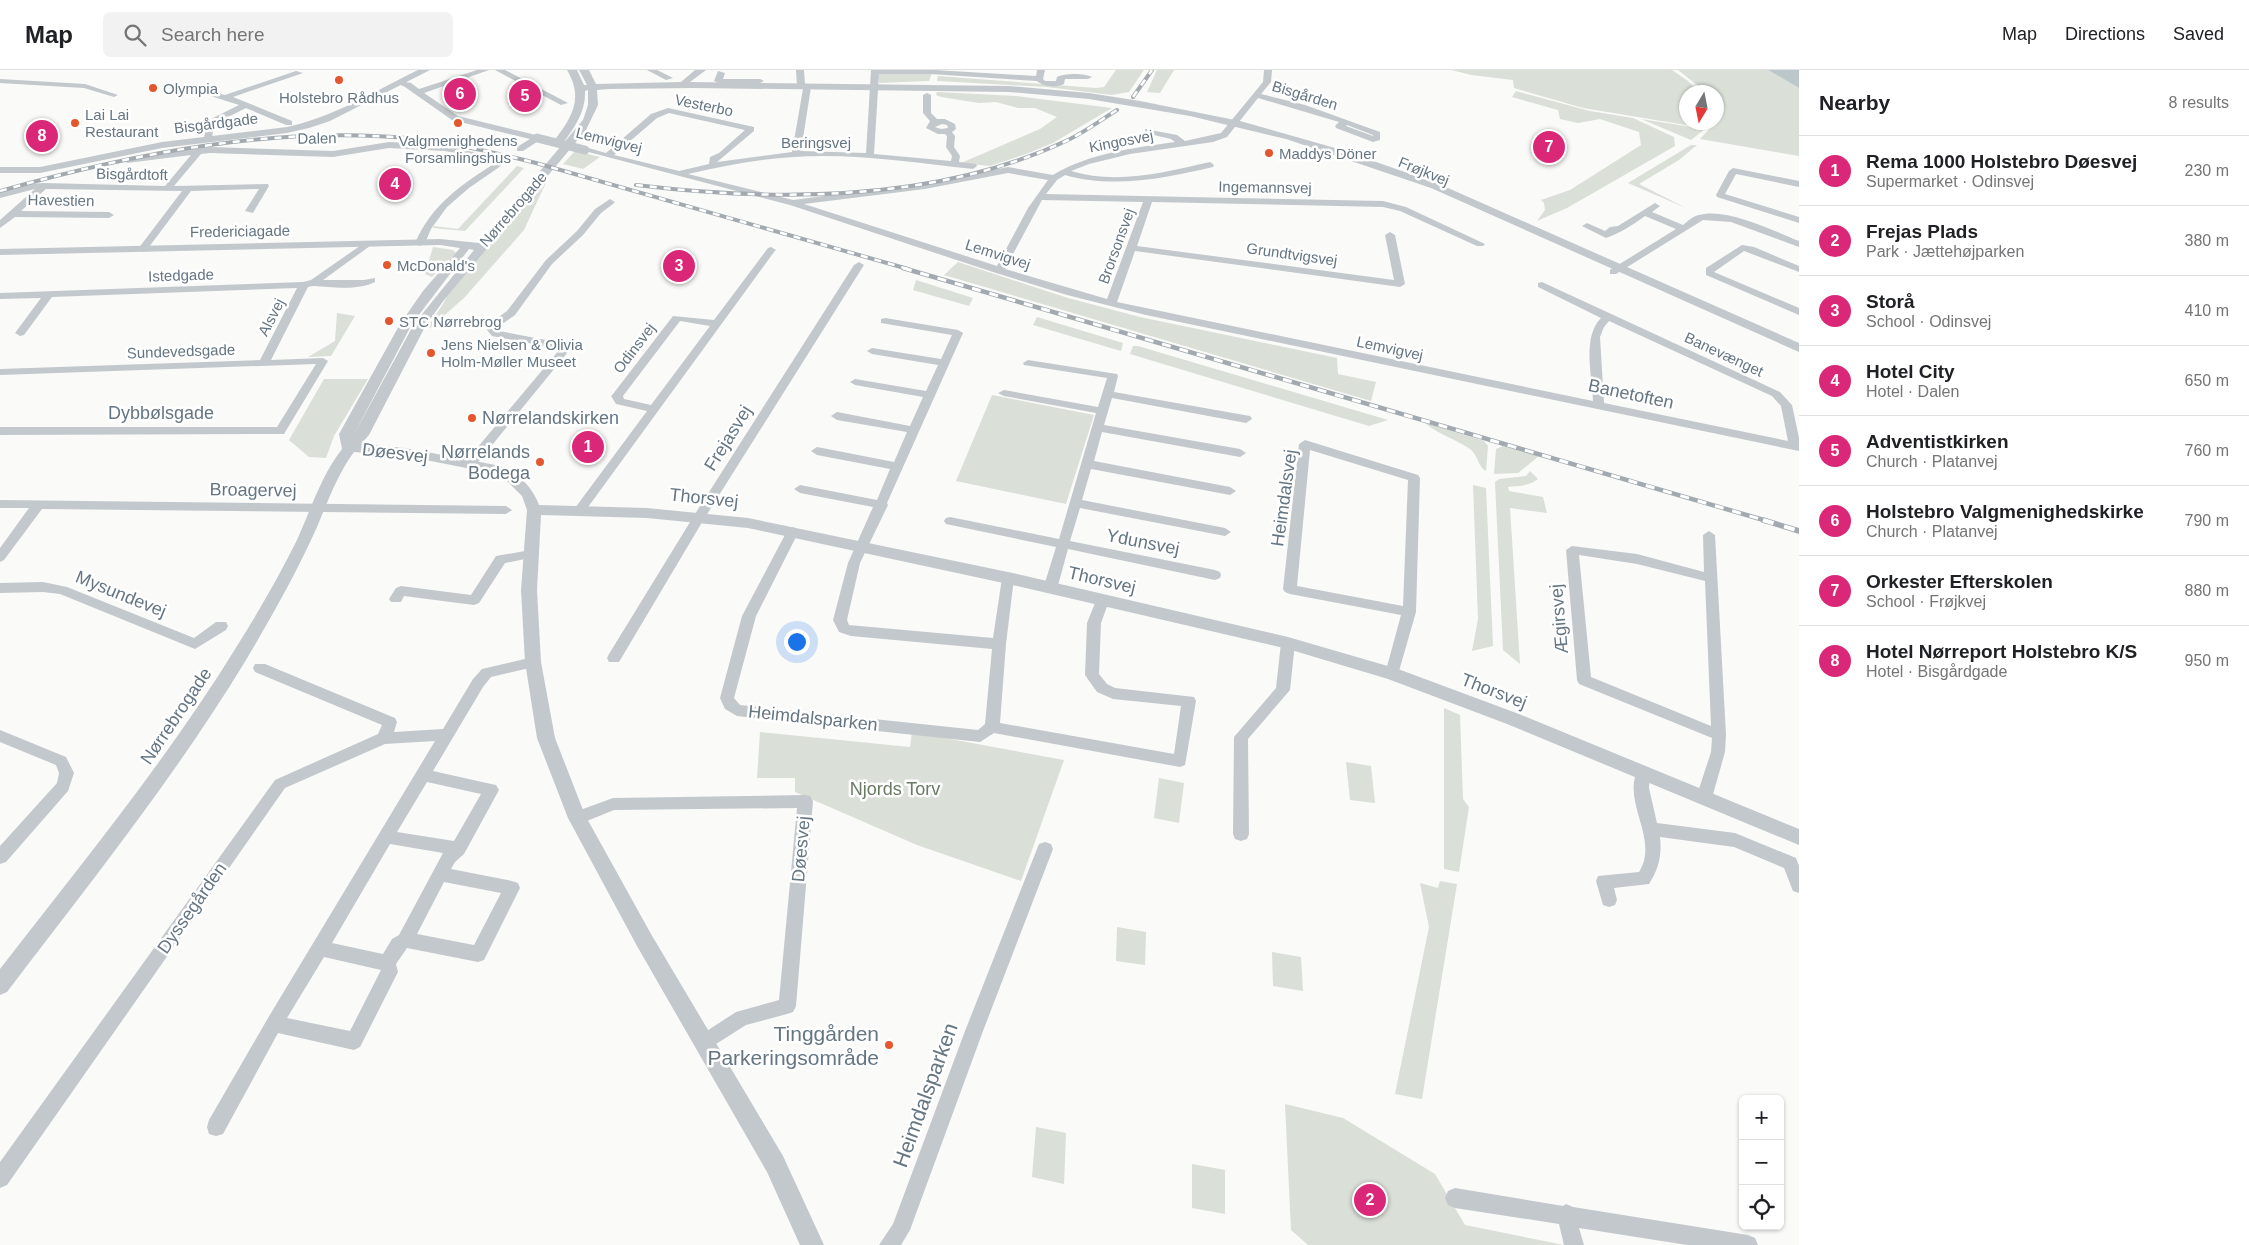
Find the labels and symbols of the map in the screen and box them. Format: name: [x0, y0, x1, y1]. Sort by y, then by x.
marker: Holstebro Rådhus: [333, 74, 345, 86]
pin: 6: [444, 75, 476, 113]
pin: 5: [509, 77, 541, 115]
street label: Bisgården: [1270, 77, 1340, 113]
place label: Olympia: [163, 80, 219, 97]
marker: Olympia: [147, 82, 159, 94]
north arrow: [1679, 85, 1724, 130]
place label: Holstebro Rådhus: [279, 89, 399, 106]
street label: Vesterbo: [673, 91, 735, 119]
place label: Lai Lai Restaurant: [85, 106, 159, 140]
street label: Bisgårdgade: [173, 109, 259, 137]
pin: 8: [26, 117, 58, 155]
marker: Lai Lai Restaurant: [69, 117, 81, 129]
marker: Valgmenighedens Forsamlingshus: [452, 117, 464, 129]
street label: Lemvigvej: [574, 124, 644, 156]
street label: Kingosvej: [1087, 126, 1155, 156]
pin: 7: [1533, 128, 1565, 166]
street label: Dalen: [297, 129, 337, 147]
place label: Valgmenighedens Forsamlingshus: [399, 132, 517, 166]
street label: Beringsvej: [781, 134, 851, 151]
place label: Maddys Döner: [1279, 145, 1377, 162]
marker: Maddys Döner: [1263, 147, 1275, 159]
street label: Frøjkvej: [1396, 153, 1452, 189]
street label: Bisgårdtoft: [96, 165, 169, 183]
pin: 4: [379, 165, 411, 203]
street label: Nørrebrogade: [476, 168, 550, 250]
street label: Ingemannsvej: [1218, 178, 1312, 196]
street label: Havestien: [28, 191, 94, 209]
street label: Brorsonsvej: [1094, 206, 1138, 286]
street label: Fredericiagade: [190, 222, 290, 240]
street label: Lemvigvej: [963, 235, 1033, 273]
street label: Grundtvigsvej: [1245, 239, 1339, 269]
pin: 3: [663, 247, 695, 285]
place label: McDonald's: [397, 257, 475, 274]
marker: McDonald's: [381, 259, 393, 271]
street label: Istedgade: [148, 265, 214, 285]
street label: Alsvej: [254, 295, 288, 339]
place label: STC Nørrebrog: [399, 313, 502, 330]
marker: STC Nørrebrog: [383, 315, 395, 327]
street label: Odinsvej: [610, 320, 658, 376]
street label: Banevænget: [1682, 328, 1767, 380]
street label: Lemvigvej: [1355, 333, 1425, 363]
place label: Jens Nielsen & Olivia Holm-Møller Museet: [441, 336, 583, 370]
street label: Sundevedsgade: [127, 341, 235, 361]
marker: Jens Nielsen & Olivia Holm-Møller Museet: [425, 347, 437, 359]
street label: Banetoften: [1586, 375, 1676, 413]
street label: Frejasvej: [700, 402, 756, 474]
street label: Dybbølsgade: [108, 403, 214, 423]
place label: Nørrelandskirken: [482, 408, 619, 428]
marker: Nørrelandskirken: [466, 412, 478, 424]
pin: 1: [572, 428, 604, 466]
street label: Døesvej: [361, 439, 429, 467]
place label: Nørrelands Bodega: [441, 442, 531, 483]
street label: Heimdalsvej: [1267, 448, 1301, 548]
marker: Nørrelands Bodega: [534, 456, 546, 468]
street label: Broagervej: [209, 479, 297, 501]
street label: Thorsvej: [669, 484, 739, 512]
street label: Ydunsvej: [1105, 525, 1181, 559]
street label: Thorsvej: [1066, 562, 1138, 598]
street label: Mysundevej: [73, 567, 169, 621]
street label: Ægirsvej: [1546, 583, 1572, 655]
your location: [784, 629, 810, 655]
street label: Nørrebrogade: [136, 664, 216, 768]
street label: Thorsvej: [1458, 669, 1530, 713]
street label: Heimdalsparken: [747, 701, 879, 735]
park label: Njords Torv: [850, 779, 940, 799]
street label: Døesvej: [788, 815, 814, 883]
street label: Dyssegården: [153, 859, 231, 957]
street label: Heimdalsparken: [888, 1020, 962, 1170]
place label: Tinggården Parkeringsområde: [707, 1022, 879, 1069]
marker: Tinggården Parkeringsområde: [883, 1039, 895, 1051]
pin: 2: [1354, 1181, 1386, 1219]

